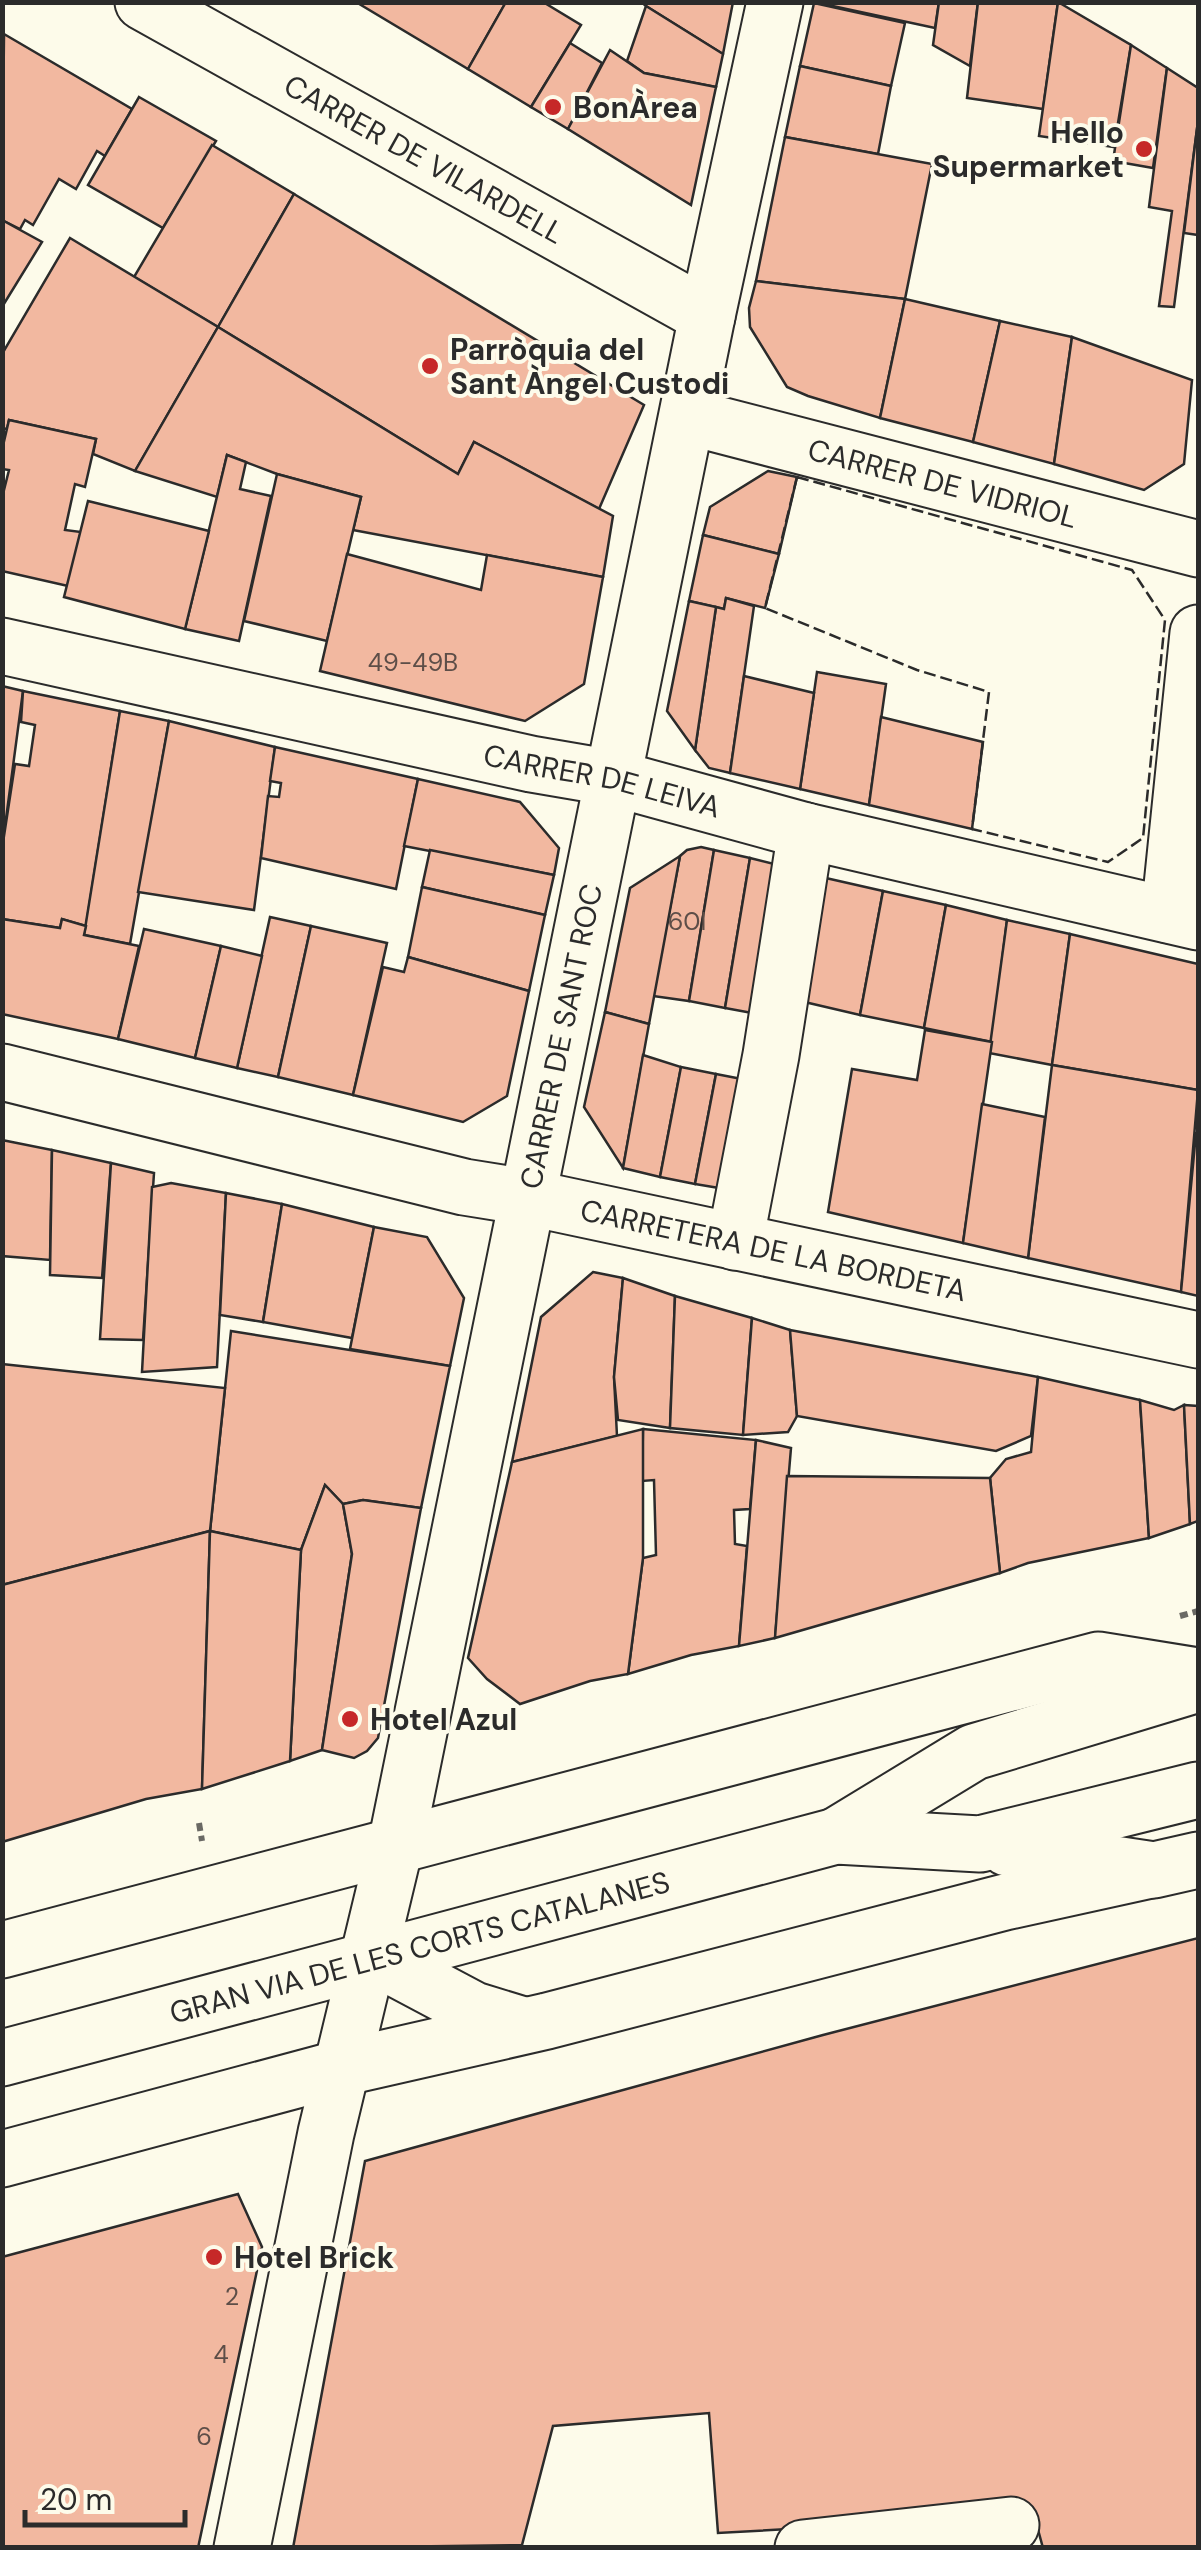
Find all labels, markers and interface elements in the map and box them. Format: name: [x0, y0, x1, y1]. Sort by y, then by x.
street label: CARRER DE VILARDELL: [277, 65, 571, 252]
place label: BonÀrea: [573, 88, 698, 127]
marker: BonÀrea: [542, 96, 564, 118]
place label: Hello Supermarket: [932, 113, 1124, 186]
marker: Hello Supermarket: [1133, 138, 1155, 160]
place label: Parròquia del Sant Àngel Custodi: [450, 330, 729, 403]
marker: Parròquia del Sant Àngel Custodi: [419, 355, 441, 377]
street label: CARRER DE VIDRIOL: [804, 429, 1081, 536]
house number: 49-49B: [368, 646, 458, 679]
street label: CARRER DE LEIVA: [480, 735, 725, 826]
street label: CARRER DE SANT ROC: [510, 880, 611, 1192]
house number: 60I: [668, 905, 706, 938]
street label: CARRETERA DE LA BORDETA: [577, 1190, 970, 1310]
place label: Hotel Azul: [370, 1700, 517, 1739]
marker: Hotel Azul: [339, 1708, 361, 1730]
street label: GRAN VIA DE LES CORTS CATALANES: [165, 1862, 674, 2032]
place label: Hotel Brick: [234, 2238, 394, 2277]
marker: Hotel Brick: [203, 2246, 225, 2268]
house number: 2: [225, 2280, 239, 2313]
house number: 4: [213, 2338, 229, 2371]
house number: 6: [196, 2420, 212, 2453]
scale bar: [25, 2465, 185, 2527]
text: 20 m: [40, 2480, 112, 2519]

